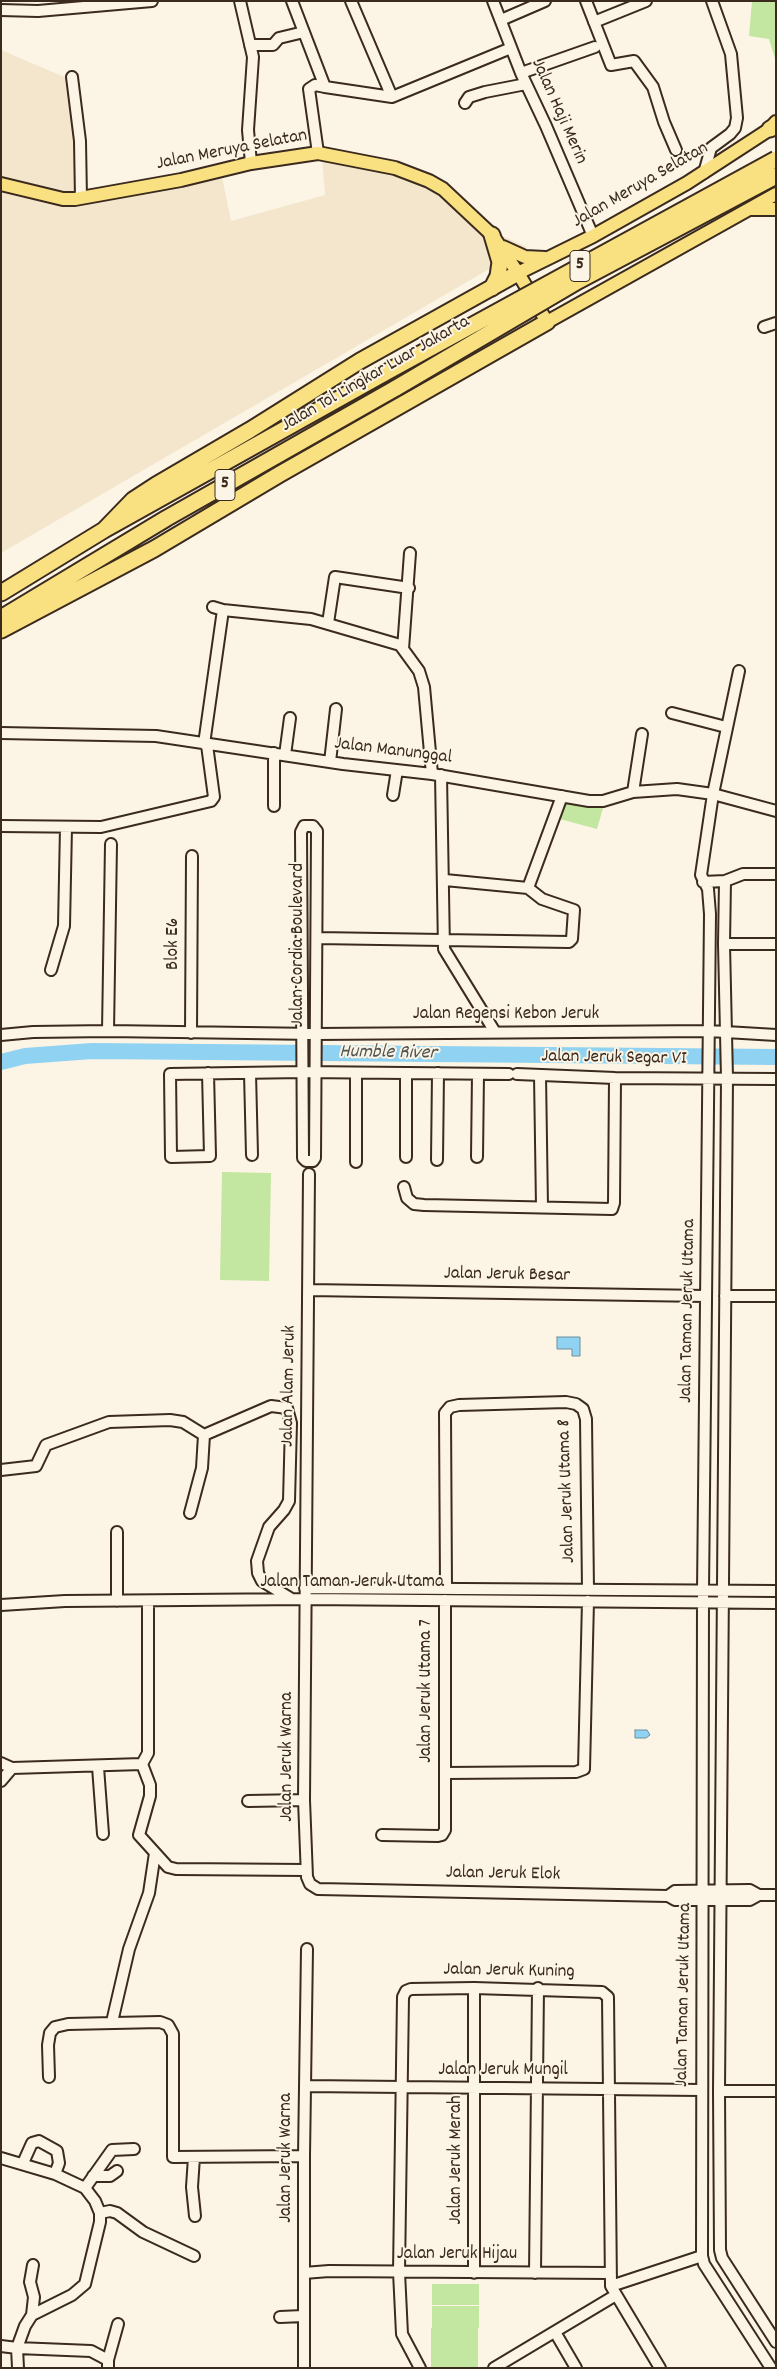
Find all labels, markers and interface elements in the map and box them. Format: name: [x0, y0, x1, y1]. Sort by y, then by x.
street label: Jalan Haji Merin: [525, 56, 591, 168]
street label: Jalan Meruya Selatan: [155, 125, 309, 177]
street label: Jalan Meruya Selatan: [569, 138, 713, 234]
road number: 5: [570, 250, 590, 282]
street label: Jalan Tol Lingkar Luar Jakarta: [278, 312, 474, 438]
road number: 5: [215, 470, 235, 500]
street label: Jalan Manunggal: [333, 733, 453, 771]
street label: Jalan Cordia Boulevard: [288, 863, 310, 1027]
street label: Blok E6: [163, 918, 185, 970]
street label: Jalan Regensi Kebon Jeruk: [413, 1004, 599, 1026]
water label: Humble River: [339, 1041, 437, 1067]
street label: Jalan Jeruk Segar VI: [541, 1046, 687, 1072]
street label: Jalan Taman Jeruk Utama: [676, 1219, 702, 1403]
street label: Jalan Jeruk Besar: [444, 1263, 570, 1289]
street label: Jalan Alam Jeruk: [278, 1325, 302, 1447]
street label: Jalan Jeruk Utama 8: [554, 1419, 582, 1563]
street label: Jalan Taman Jeruk Utama: [260, 1572, 444, 1594]
street label: Jalan Jeruk Utama 7: [416, 1619, 438, 1763]
street label: Jalan Jeruk Warna: [277, 1692, 299, 1822]
street label: Jalan Jeruk Elok: [446, 1863, 560, 1887]
street label: Jalan Taman Jeruk Utama: [672, 1903, 698, 2087]
street label: Jalan Jeruk Kuning: [443, 1959, 575, 1985]
street label: Jalan Jeruk Mungil: [438, 2060, 568, 2082]
street label: Jalan Jeruk Warna: [276, 2093, 298, 2223]
street label: Jalan Jeruk Merah: [446, 2095, 468, 2225]
street label: Jalan Jeruk Hijau: [397, 2244, 517, 2266]

